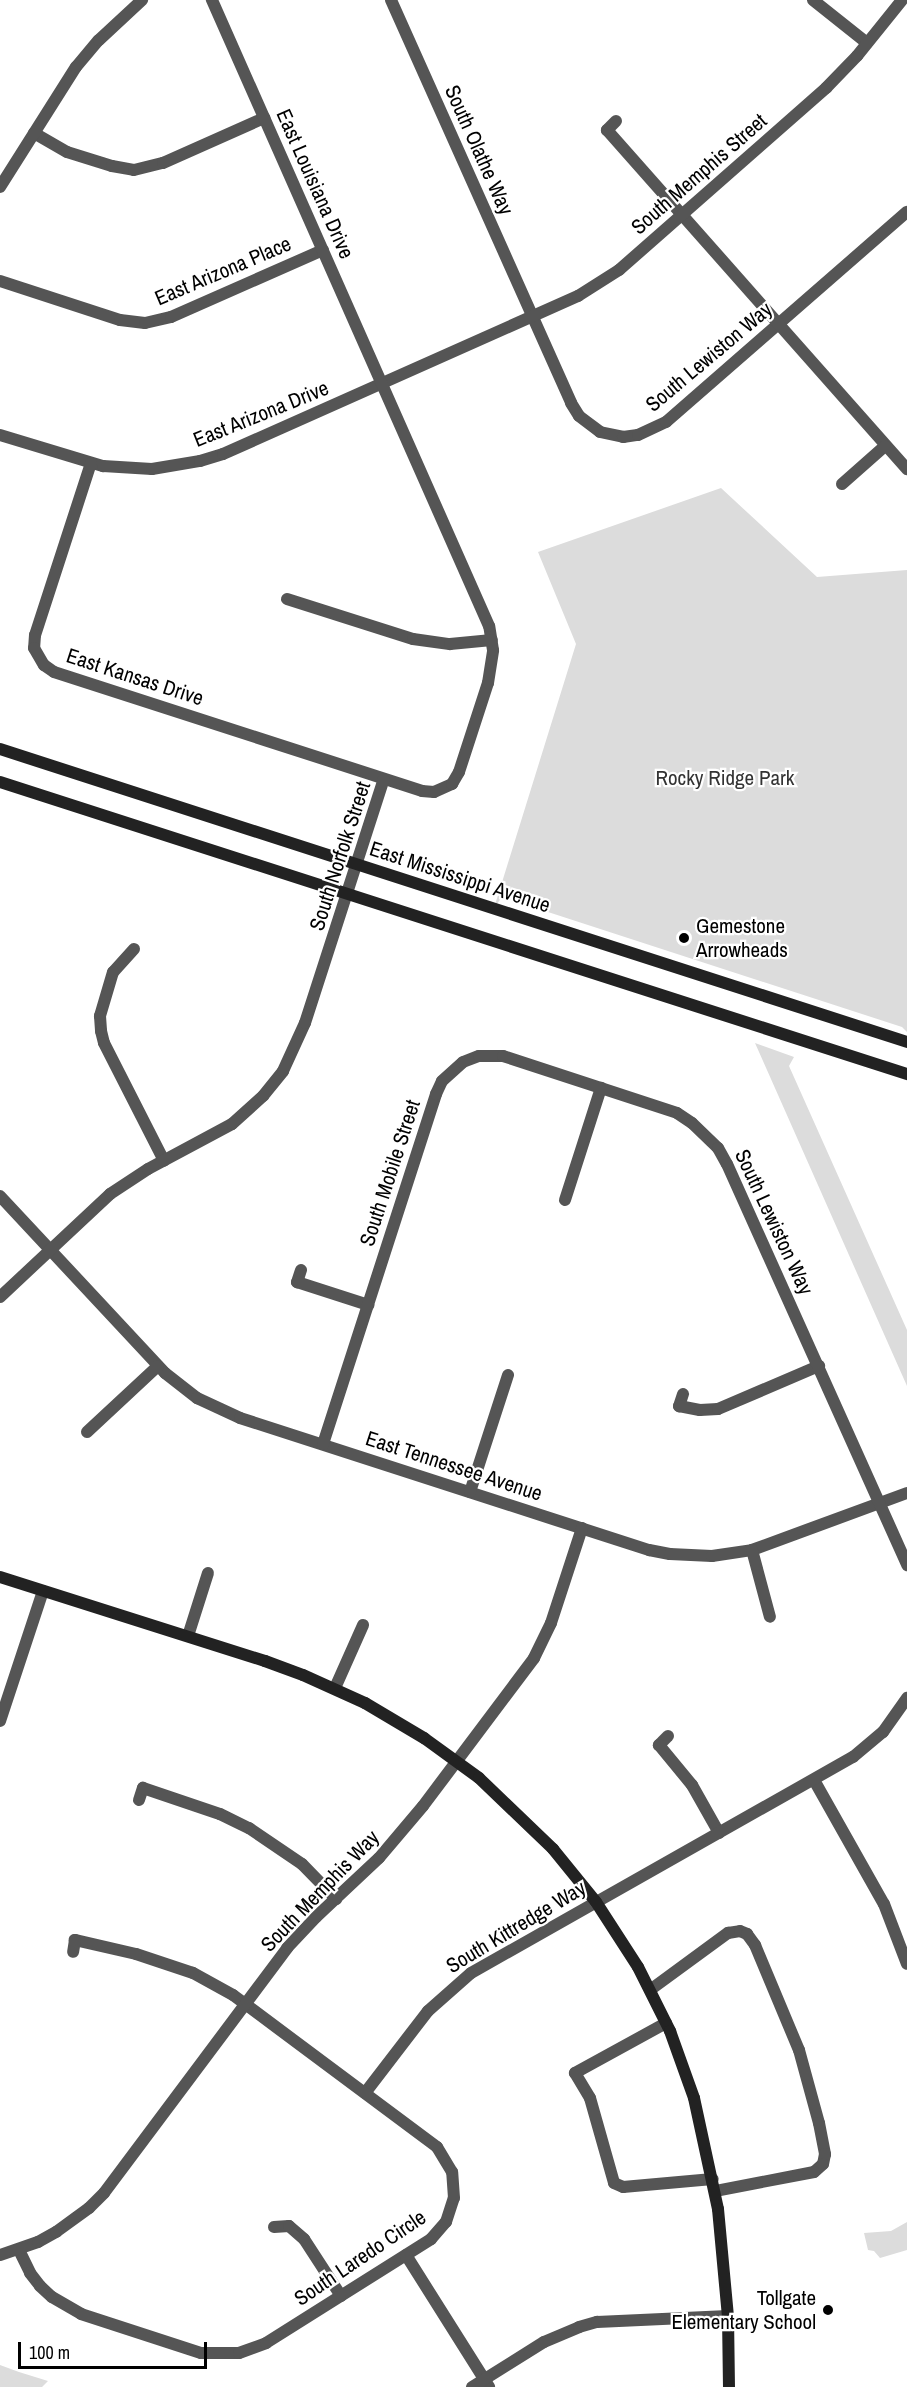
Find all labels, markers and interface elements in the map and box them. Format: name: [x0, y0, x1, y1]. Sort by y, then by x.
street label: South Olathe Way: [439, 81, 519, 219]
street label: East Louisiana Drive: [271, 105, 359, 263]
street label: South Memphis Street: [626, 108, 772, 240]
street label: East Arizona Place: [151, 231, 295, 311]
street label: South Lewiston Way: [641, 297, 777, 417]
street label: East Arizona Drive: [189, 375, 333, 453]
street label: East Kansas Drive: [63, 643, 207, 711]
park label: Rocky Ridge Park: [656, 765, 794, 791]
street label: South Norfolk Street: [304, 778, 376, 934]
street label: East Mississippi Avenue: [366, 836, 554, 918]
place label: Gemestone Arrowheads: [696, 913, 788, 963]
marker: Gemestone Arrowheads: [677, 931, 691, 945]
street label: South Mobile Street: [354, 1097, 426, 1249]
street label: South Lewiston Way: [729, 1145, 819, 1299]
street label: East Tennessee Avenue: [362, 1425, 546, 1507]
street label: South Memphis Way: [256, 1825, 384, 1957]
street label: South Kittredge Way: [442, 1875, 590, 1979]
street label: South Laredo Circle: [289, 2205, 431, 2311]
place label: Tollgate Elementary School: [671, 2285, 816, 2335]
marker: Tollgate Elementary School: [821, 2303, 835, 2317]
scale bar: [21, 2330, 210, 2368]
text: 100 m: [29, 2340, 70, 2365]

